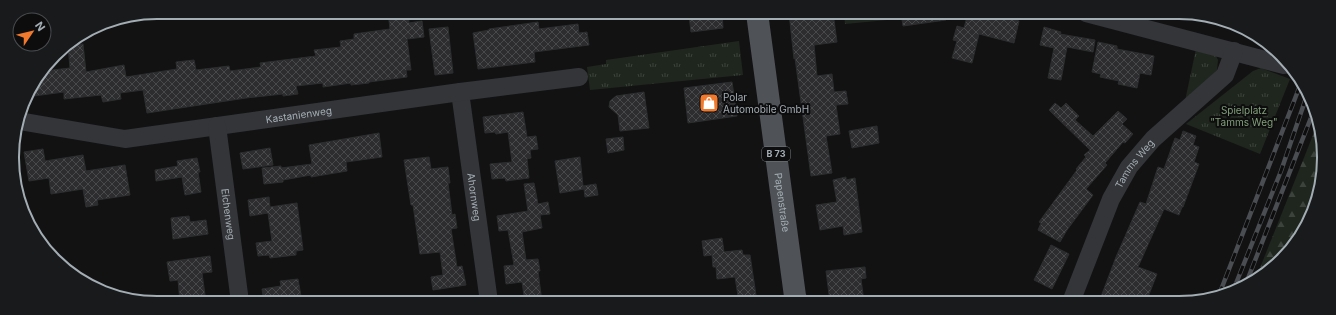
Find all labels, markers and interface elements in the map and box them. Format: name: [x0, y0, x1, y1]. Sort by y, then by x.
north arrow: [12, 12, 52, 52]
text: N: [32, 19, 48, 34]
place label: Polar Automobile GmbH: [723, 91, 809, 115]
shop icon: Polar Automobile GmbH: [698, 92, 720, 114]
street label: Kastanienweg: [265, 104, 333, 125]
park label: Spielplatz "Tamms Weg": [1210, 104, 1278, 128]
street label: Tamms Weg: [1112, 137, 1156, 190]
road number: B 73: [762, 147, 790, 161]
street label: Ahornweg: [465, 172, 484, 222]
street label: Papenstraße: [772, 172, 792, 233]
street label: Eichenweg: [219, 188, 238, 241]

